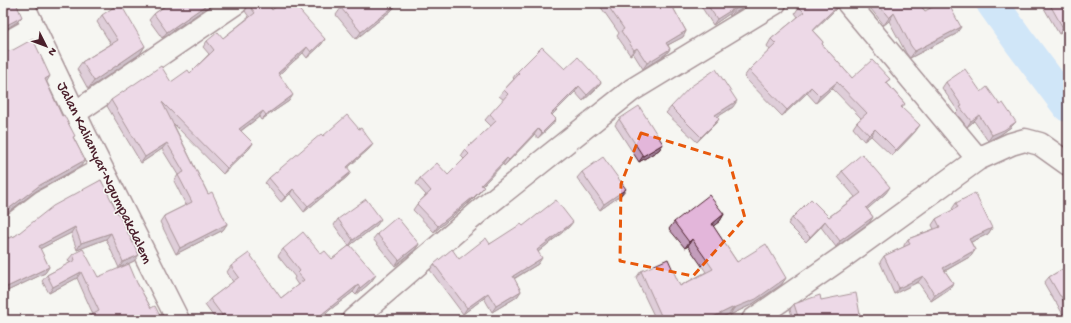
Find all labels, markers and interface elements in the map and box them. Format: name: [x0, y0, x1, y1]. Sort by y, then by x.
north arrow: [26, 26, 66, 66]
text: N: [45, 45, 59, 58]
street label: Jalan Kalianyar-Ngumpakdalem: [52, 79, 156, 267]

